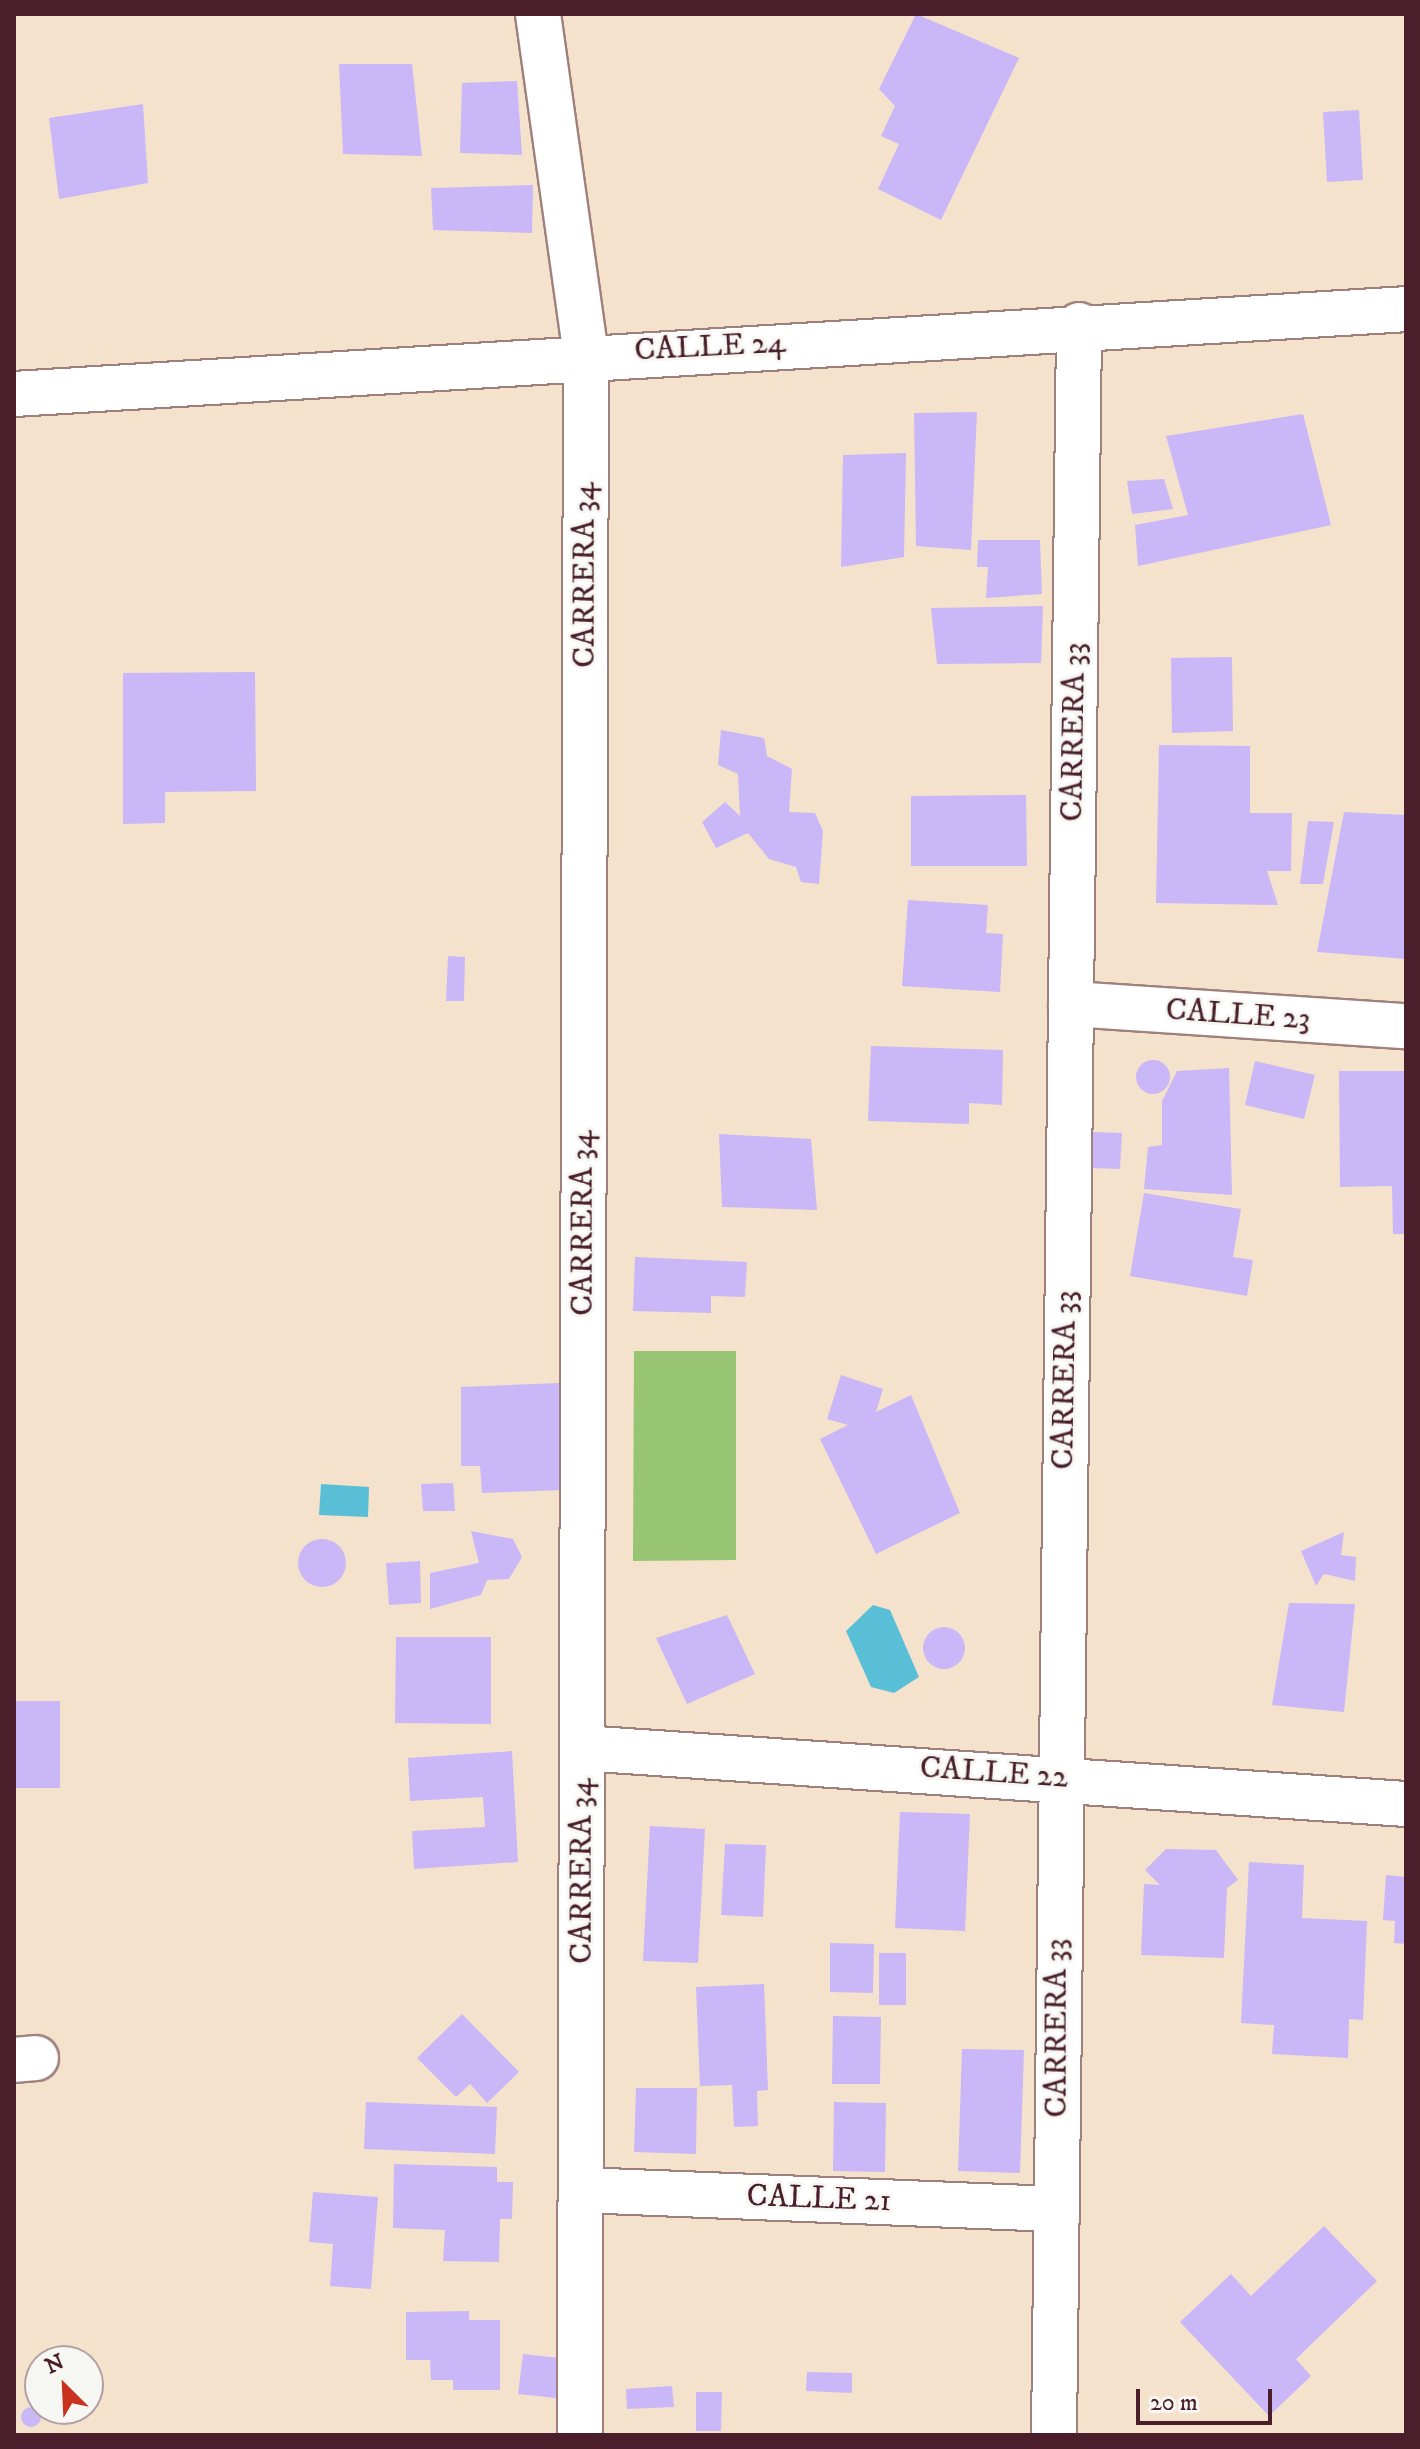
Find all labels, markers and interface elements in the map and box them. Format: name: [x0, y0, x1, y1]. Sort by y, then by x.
street label: CALLE 24: [633, 324, 787, 370]
street label: CARRERA 34: [566, 482, 604, 668]
street label: CARRERA 33: [1053, 642, 1095, 822]
street label: CALLE 23: [1164, 991, 1312, 1039]
street label: CARRERA 34: [564, 1130, 602, 1316]
street label: CARRERA 33: [1044, 1290, 1086, 1470]
street label: CALLE 22: [918, 1749, 1070, 1797]
street label: CARRERA 34: [563, 1778, 601, 1964]
street label: CARRERA 33: [1038, 1938, 1076, 2118]
street label: CALLE 21: [746, 2177, 892, 2221]
north arrow: [24, 2345, 104, 2425]
text: N: [41, 2348, 69, 2380]
scale bar: [1140, 2373, 1276, 2423]
text: 20 m: [1150, 2388, 1198, 2418]

